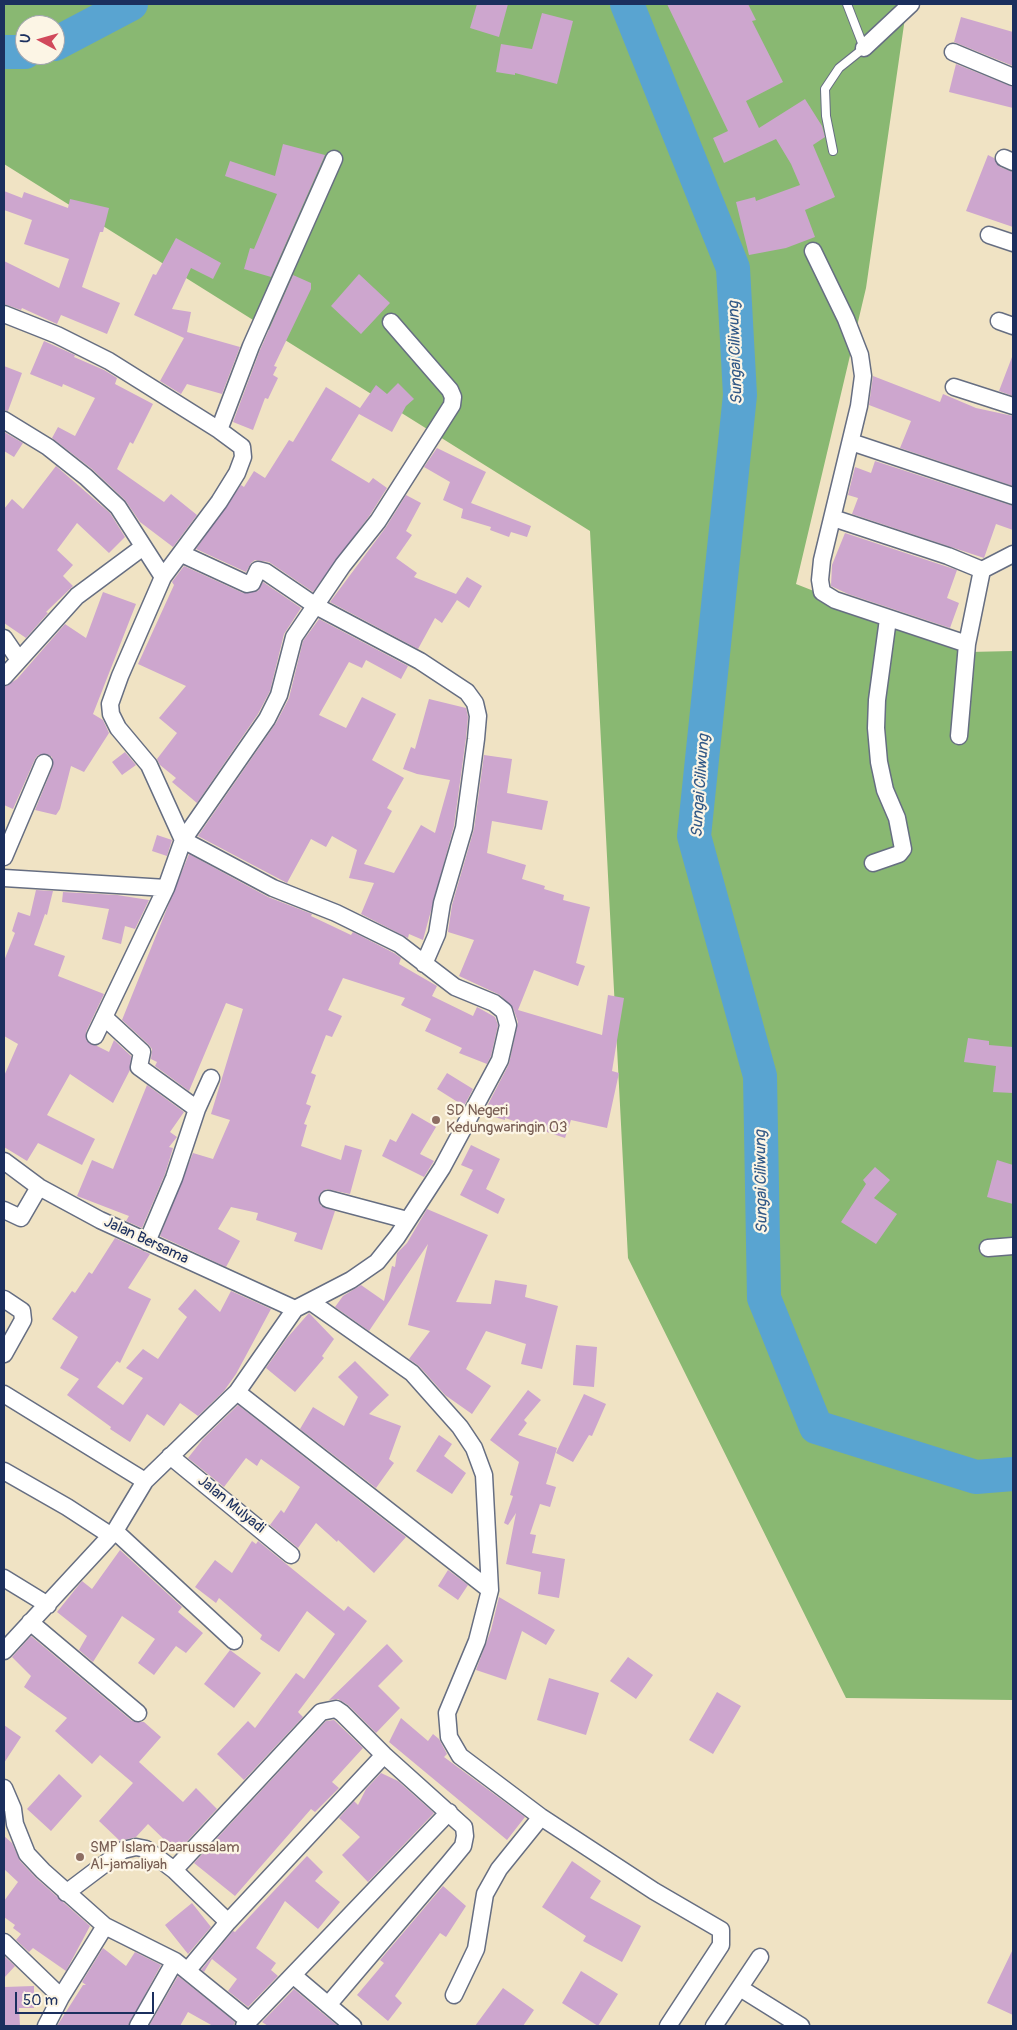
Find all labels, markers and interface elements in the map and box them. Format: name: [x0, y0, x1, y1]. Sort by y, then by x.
north arrow: [15, 15, 65, 65]
text: U: [17, 33, 35, 44]
water label: Sungai Ciliwung: [725, 301, 747, 405]
water label: Sungai Ciliwung: [688, 734, 714, 838]
place label: SD Negeri Kedungwaringin 03: [446, 1102, 567, 1137]
marker: SD Negeri Kedungwaringin 03: [430, 1114, 442, 1126]
water label: Sungai Ciliwung: [751, 1130, 773, 1234]
street label: Jalan Bersama: [101, 1214, 191, 1268]
street label: Jalan Mulyadi: [194, 1472, 268, 1538]
place label: SMP Islam Daarussalam Al-jamaliyah: [90, 1839, 240, 1874]
marker: SMP Islam Daarussalam Al-jamaliyah: [74, 1851, 86, 1863]
scale bar: [18, 1982, 156, 2014]
text: 50 m: [23, 1991, 58, 2010]

